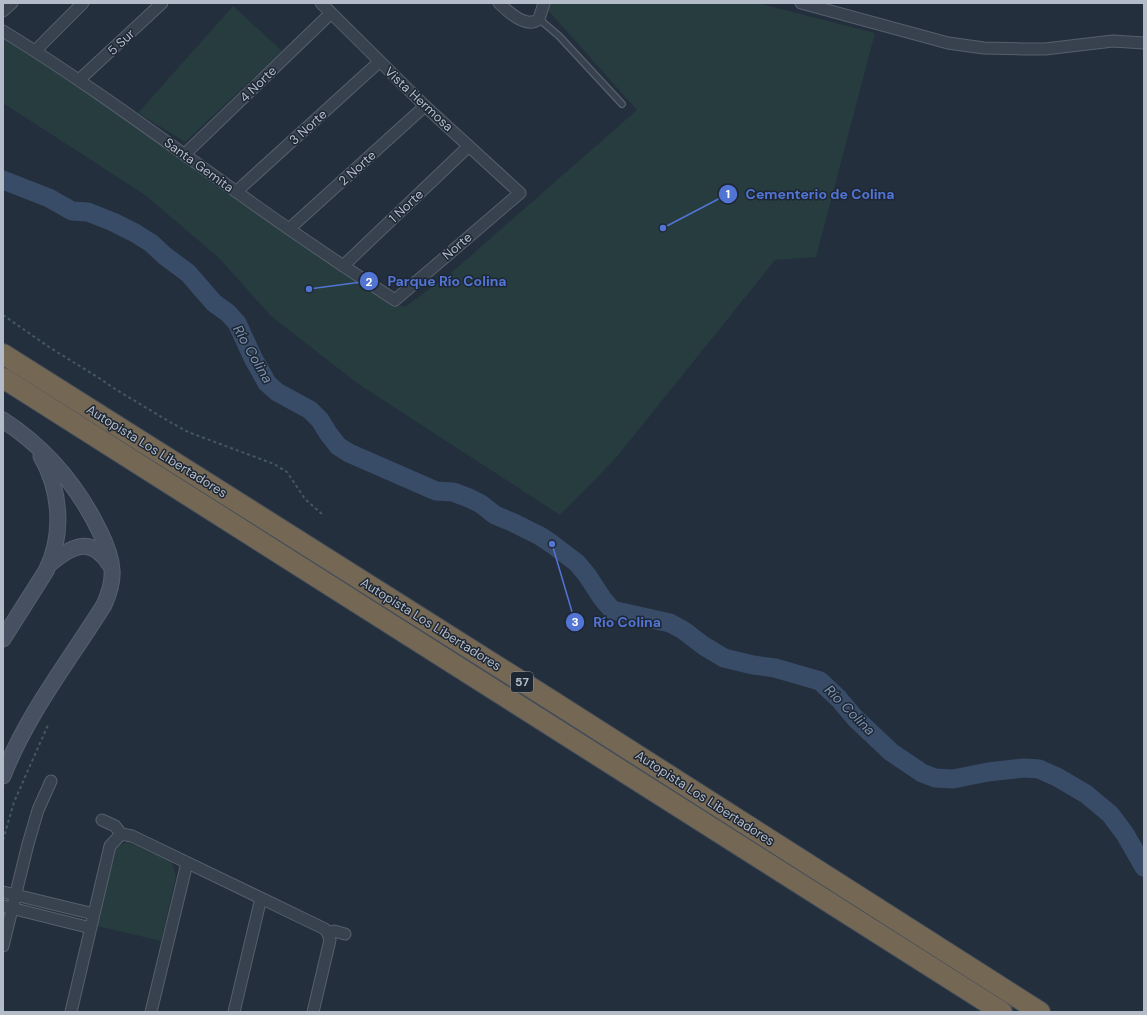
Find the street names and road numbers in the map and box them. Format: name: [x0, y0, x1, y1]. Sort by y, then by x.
street label: 5 Sur: [104, 25, 138, 59]
street label: 4 Norte: [236, 62, 280, 106]
street label: Vista Hermosa: [381, 63, 457, 135]
street label: 3 Norte: [286, 106, 330, 148]
street label: Santa Gemita: [161, 134, 237, 196]
street label: 2 Norte: [335, 147, 379, 189]
street label: 1 Norte: [385, 186, 427, 226]
street label: Norte: [439, 228, 475, 264]
street label: Autopista Los Libertadores: [83, 401, 231, 501]
street label: Autopista Los Libertadores: [357, 574, 505, 674]
road number: 57: [511, 672, 533, 692]
street label: Autopista Los Libertadores: [632, 747, 778, 849]

